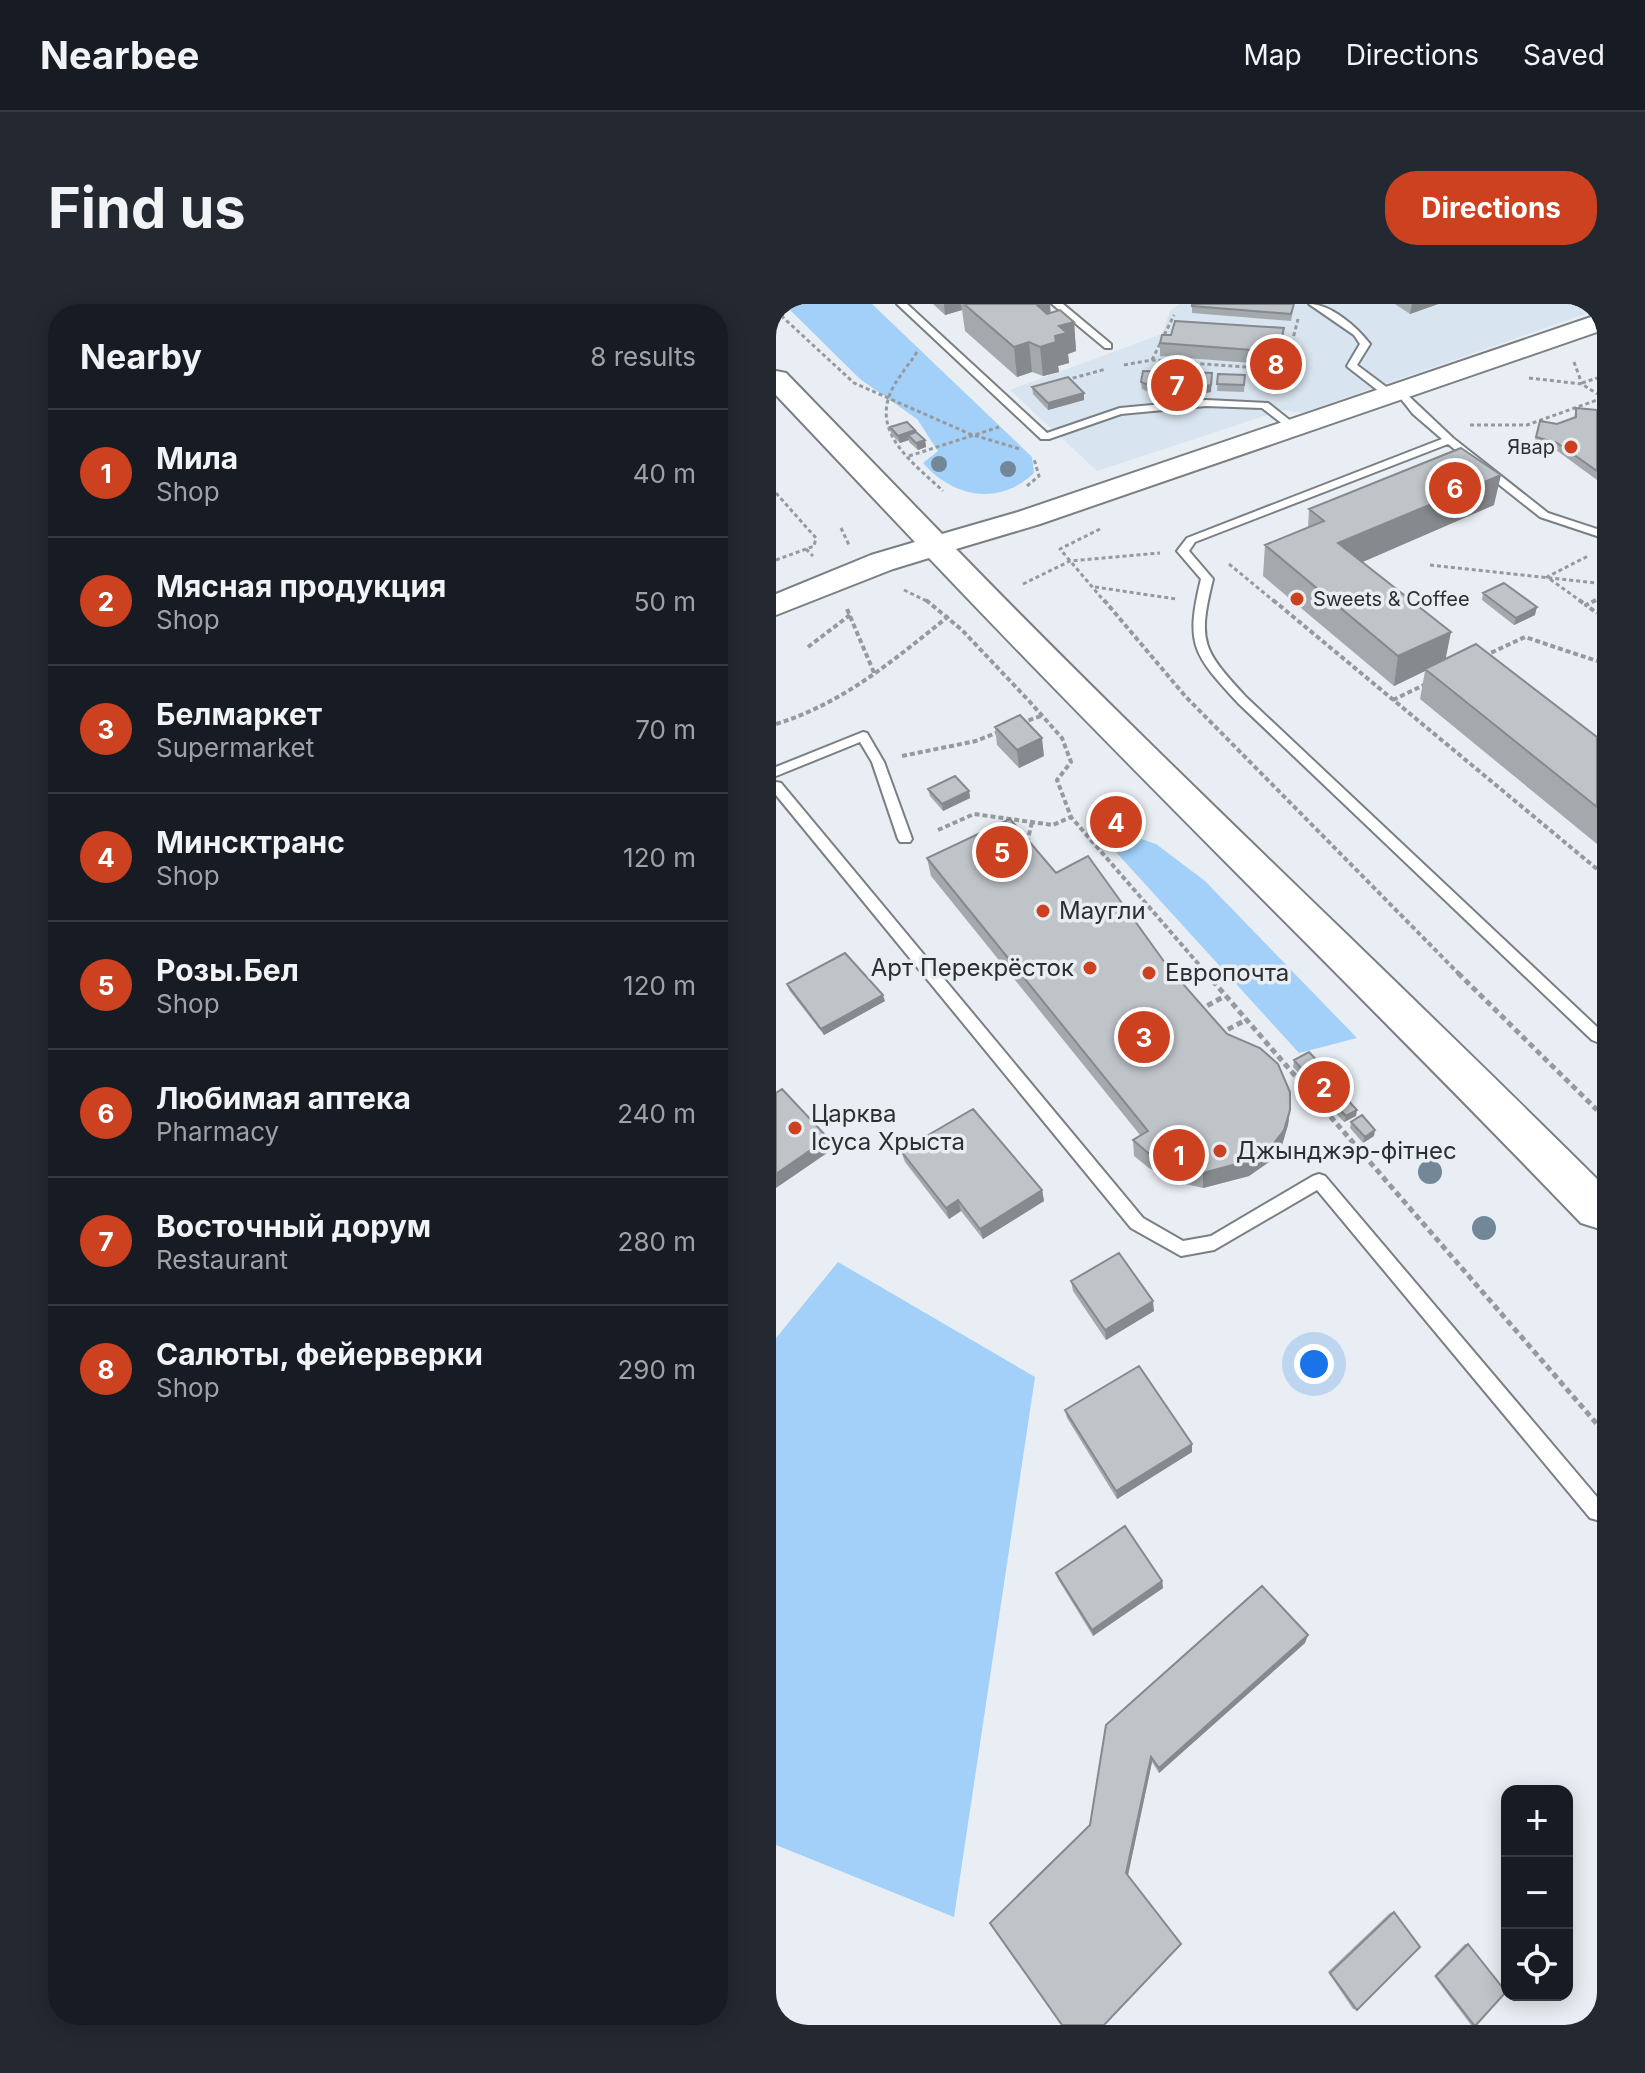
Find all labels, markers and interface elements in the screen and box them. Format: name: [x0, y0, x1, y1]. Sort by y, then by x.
text: Nearbee: [40, 32, 199, 78]
text: Map: [1243, 38, 1302, 72]
text: Directions: [1346, 38, 1479, 72]
text: Saved: [1523, 38, 1605, 72]
button: Directions: [1385, 171, 1597, 245]
text: Find us: [48, 174, 246, 242]
pin: 8: [1250, 334, 1302, 394]
text: Nearby: [80, 336, 202, 377]
text: 8 results: [590, 341, 696, 372]
pin: 7: [1151, 355, 1203, 415]
place label: Явар: [1507, 435, 1555, 459]
marker: Явар: [1562, 438, 1580, 456]
text: Мила: [156, 440, 238, 476]
text: 1: [100, 458, 112, 489]
text: 40 m: [633, 458, 696, 489]
pin: 6: [1429, 458, 1481, 518]
text: Shop: [156, 476, 220, 507]
text: Мясная продукция: [156, 568, 446, 604]
text: 2: [98, 586, 114, 617]
text: 50 m: [634, 586, 696, 617]
place label: Sweets & Coffee: [1313, 587, 1470, 611]
marker: Sweets & Coffee: [1288, 590, 1306, 608]
text: Shop: [156, 604, 220, 635]
text: Белмаркет: [156, 696, 322, 732]
text: 3: [98, 714, 114, 745]
text: 70 m: [635, 714, 696, 745]
text: Supermarket: [156, 732, 314, 763]
pin: 4: [1090, 792, 1142, 852]
pin: 5: [976, 822, 1028, 882]
text: Минсктранс: [156, 824, 345, 860]
text: 4: [97, 842, 115, 873]
text: 120 m: [623, 842, 696, 873]
text: Shop: [156, 860, 220, 891]
place label: Маугли: [1059, 896, 1146, 925]
marker: Маугли: [1034, 902, 1052, 920]
text: Розы.Бел: [156, 952, 299, 988]
place label: Арт Перекрёсток: [871, 953, 1074, 982]
place label: Европочта: [1165, 958, 1289, 987]
marker: Арт Перекрёсток: [1081, 959, 1099, 977]
marker: Европочта: [1140, 964, 1158, 982]
text: 5: [98, 970, 114, 1001]
text: 120 m: [623, 970, 696, 1001]
text: Shop: [156, 988, 220, 1019]
pin: 3: [1118, 1007, 1170, 1067]
pin: 2: [1298, 1057, 1350, 1117]
text: Любимая аптека: [156, 1080, 411, 1116]
text: 6: [98, 1098, 114, 1129]
text: 240 m: [617, 1098, 696, 1129]
place label: Царква Ісуса Хрыста: [811, 1099, 965, 1156]
text: Pharmacy: [156, 1116, 279, 1147]
marker: Царква Ісуса Хрыста: [786, 1119, 804, 1137]
pin: 1: [1153, 1125, 1205, 1185]
place label: Джынджэр-фітнес: [1236, 1136, 1457, 1165]
marker: Джынджэр-фітнес: [1211, 1142, 1229, 1160]
text: Восточный дорум: [156, 1208, 431, 1244]
text: 7: [98, 1226, 114, 1257]
text: 280 m: [618, 1226, 696, 1257]
text: Restaurant: [156, 1244, 288, 1275]
text: Салюты, фейерверки: [156, 1336, 483, 1372]
your location: [1294, 1344, 1334, 1384]
text: 8: [98, 1354, 114, 1385]
text: 290 m: [618, 1354, 696, 1385]
text: Shop: [156, 1372, 220, 1403]
map controls: [1501, 1785, 1573, 2001]
button: +: [1501, 1785, 1573, 1857]
button: −: [1501, 1857, 1573, 1929]
button: locate: [1501, 1929, 1573, 2001]

